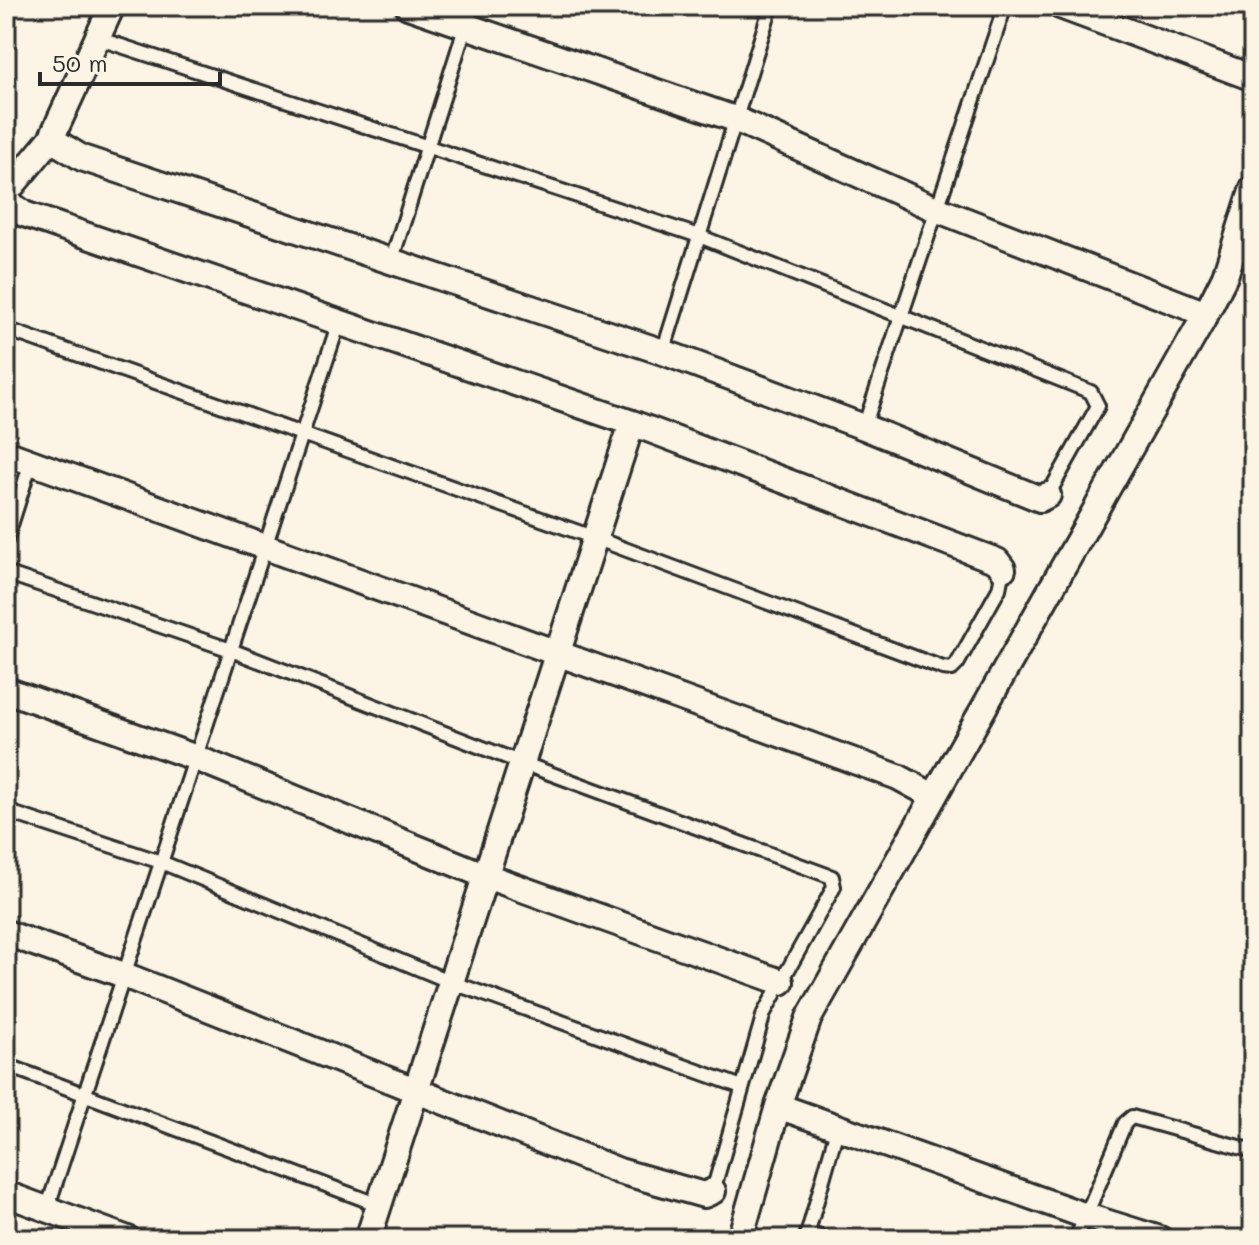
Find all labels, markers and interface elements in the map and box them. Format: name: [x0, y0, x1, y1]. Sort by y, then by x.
scale bar: [40, 36, 220, 86]
text: 50 m: [52, 47, 108, 78]

